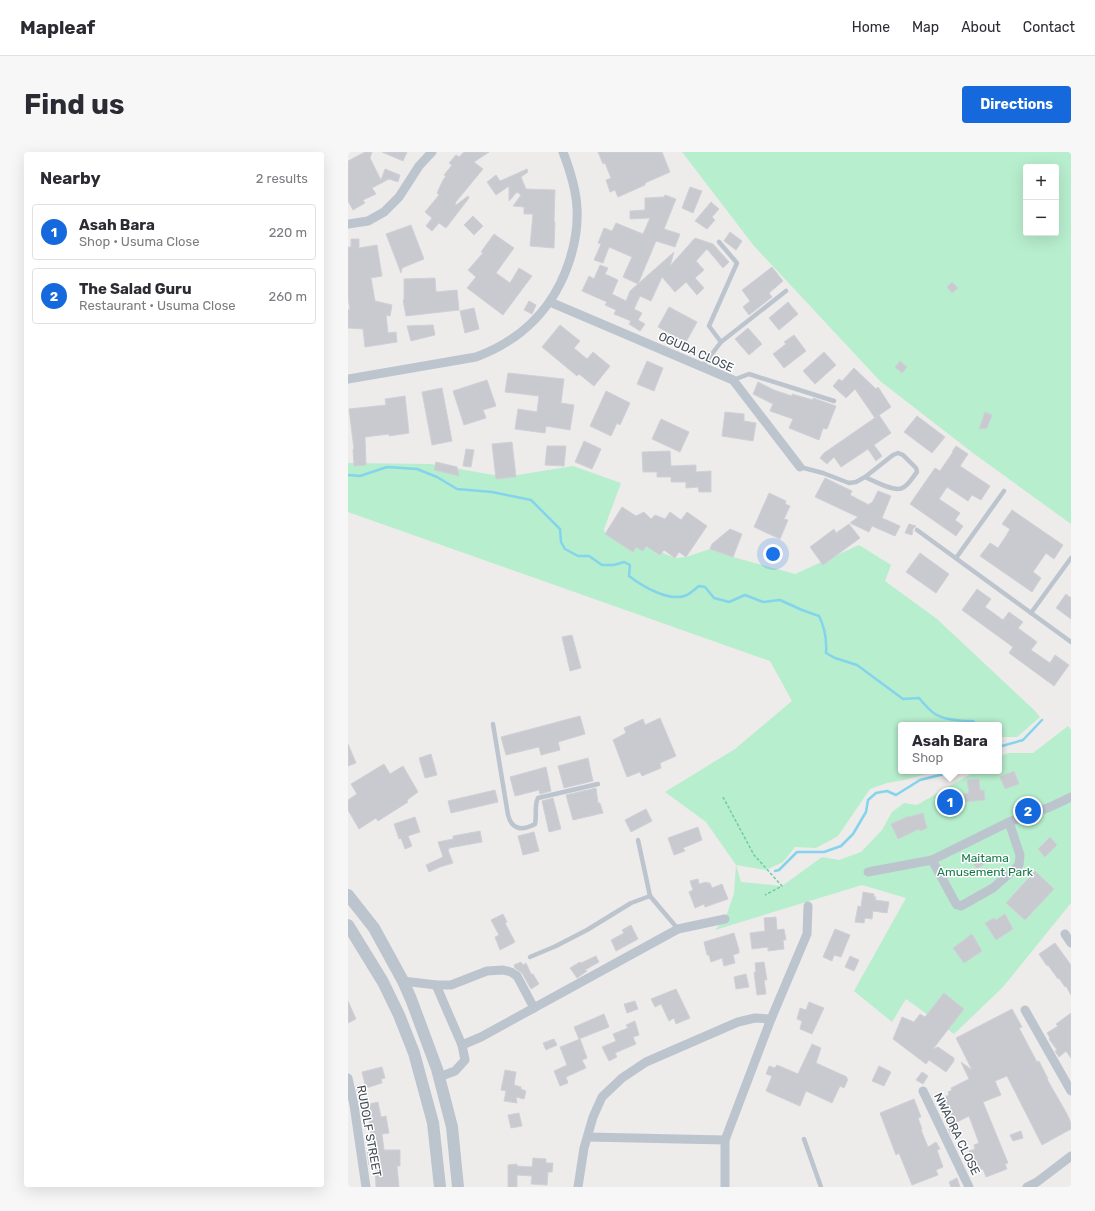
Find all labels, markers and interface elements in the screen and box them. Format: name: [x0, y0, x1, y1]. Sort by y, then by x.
text: Mapleaf: [20, 16, 95, 39]
text: Home: [852, 19, 890, 36]
text: Map: [912, 19, 939, 36]
text: About: [961, 19, 1001, 36]
text: Contact: [1023, 19, 1075, 36]
button: Directions: [962, 86, 1071, 123]
text: Find us: [24, 88, 124, 121]
map controls: [1023, 164, 1059, 236]
button: +: [1023, 164, 1059, 200]
text: Nearby: [40, 168, 101, 188]
text: 2 results: [256, 171, 308, 186]
button: −: [1023, 200, 1059, 236]
text: Asah Bara: [79, 216, 155, 234]
text: 1: [51, 225, 57, 240]
text: 220 m: [269, 225, 307, 240]
text: Shop · Usuma Close: [79, 234, 200, 249]
text: The Salad Guru: [79, 280, 192, 298]
text: 2: [50, 289, 58, 304]
text: 260 m: [269, 289, 307, 304]
text: Restaurant · Usuma Close: [79, 298, 236, 313]
street label: OGUDA CLOSE: [656, 329, 736, 375]
your location: [763, 544, 783, 564]
popup: [898, 722, 1002, 774]
text: Asah Bara: [912, 732, 988, 750]
text: Shop: [912, 750, 943, 765]
pin: 1: [937, 787, 963, 817]
pin: 2: [1015, 796, 1041, 826]
park label: Maitama Amusement Park: [937, 851, 1034, 879]
street label: RUDOLF STREET: [354, 1084, 384, 1178]
street label: NWAORA CLOSE: [931, 1091, 983, 1177]

